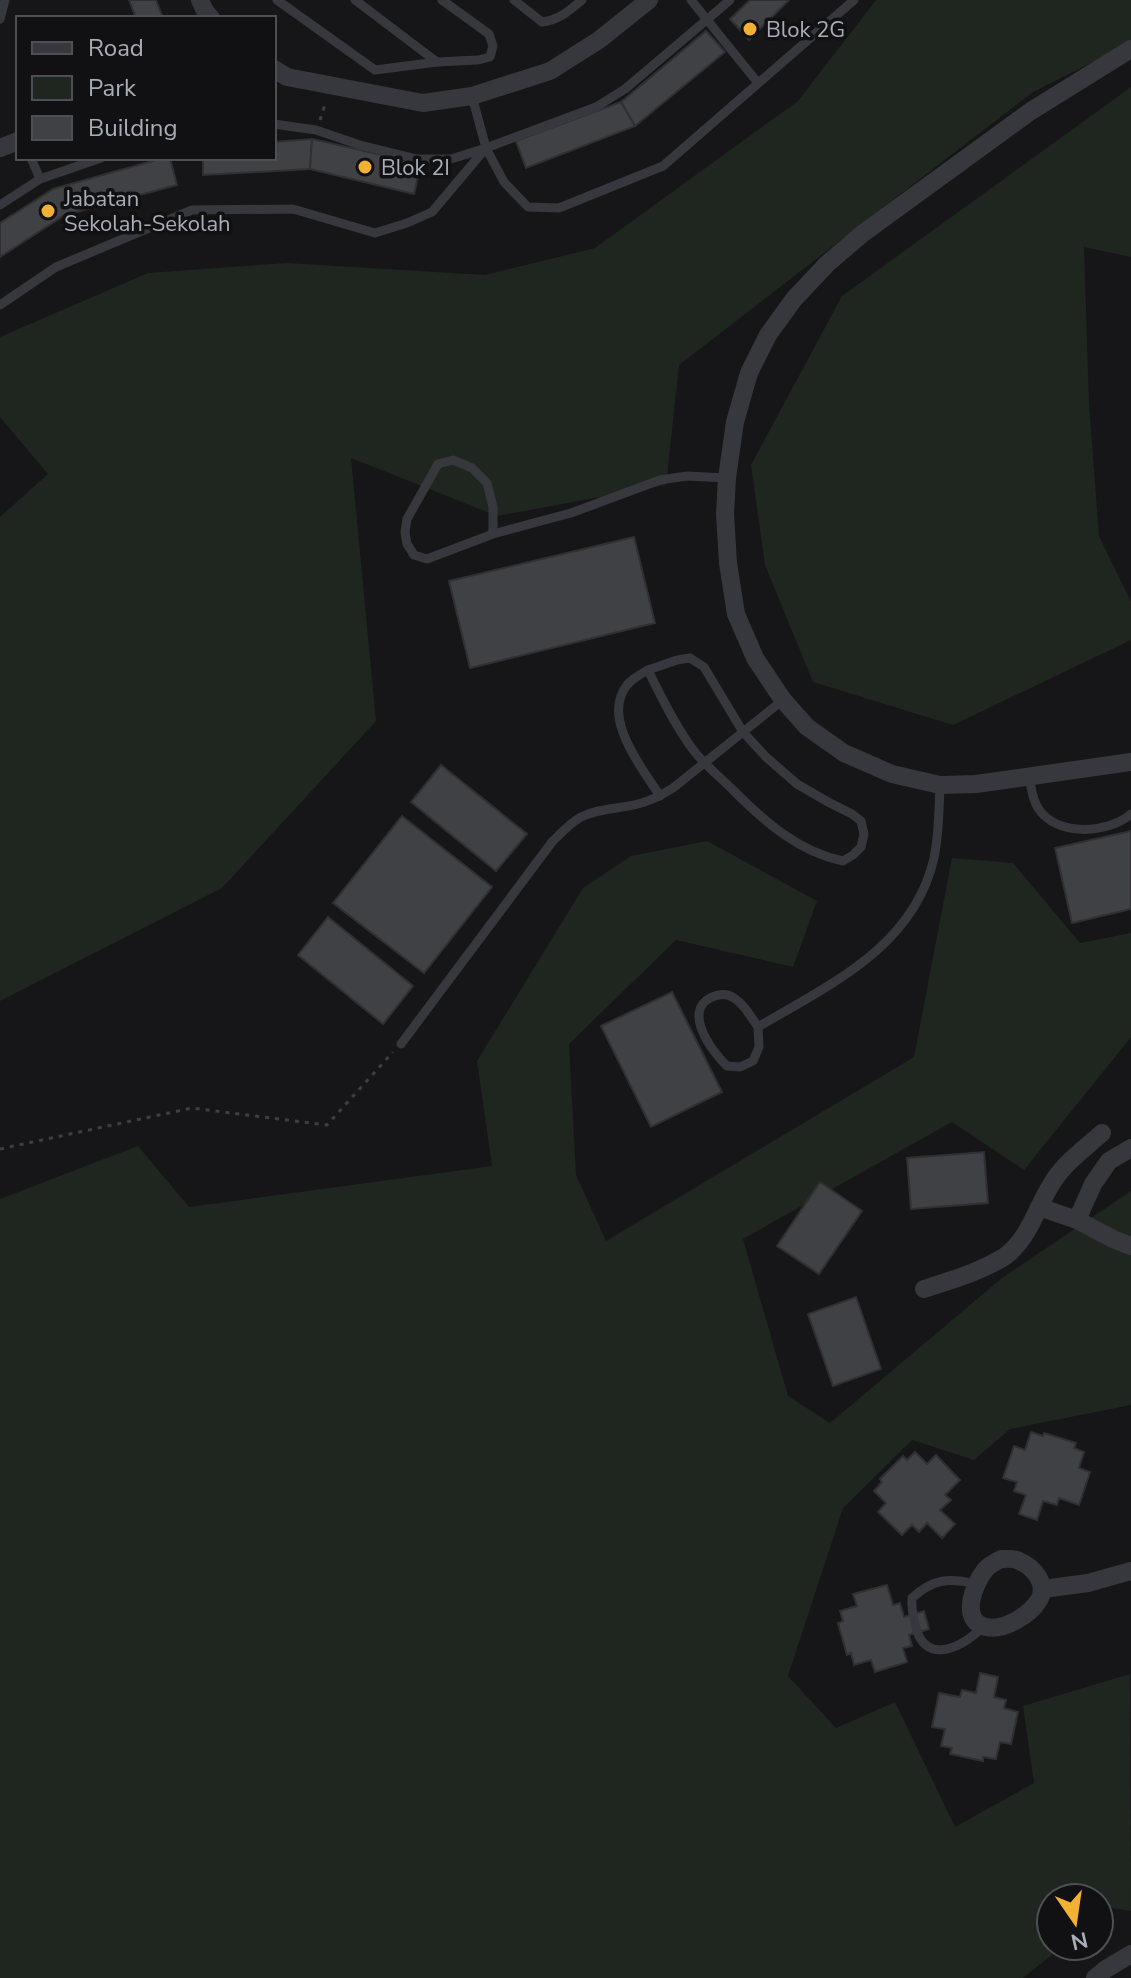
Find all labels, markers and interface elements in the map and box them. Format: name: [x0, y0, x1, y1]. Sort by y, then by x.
place label: Blok 2G: [766, 15, 845, 45]
legend: [16, 16, 276, 160]
marker: Blok 2G: [741, 20, 759, 38]
text: Road: [88, 32, 144, 64]
text: Park: [88, 72, 137, 104]
text: Building: [88, 112, 178, 144]
place label: Blok 2I: [381, 153, 450, 183]
marker: Blok 2I: [356, 158, 374, 176]
place label: Jabatan Sekolah-Sekolah: [63, 184, 231, 239]
marker: Jabatan Sekolah-Sekolah: [39, 202, 57, 220]
north arrow: [1035, 1882, 1115, 1962]
text: N: [1068, 1924, 1091, 1957]

